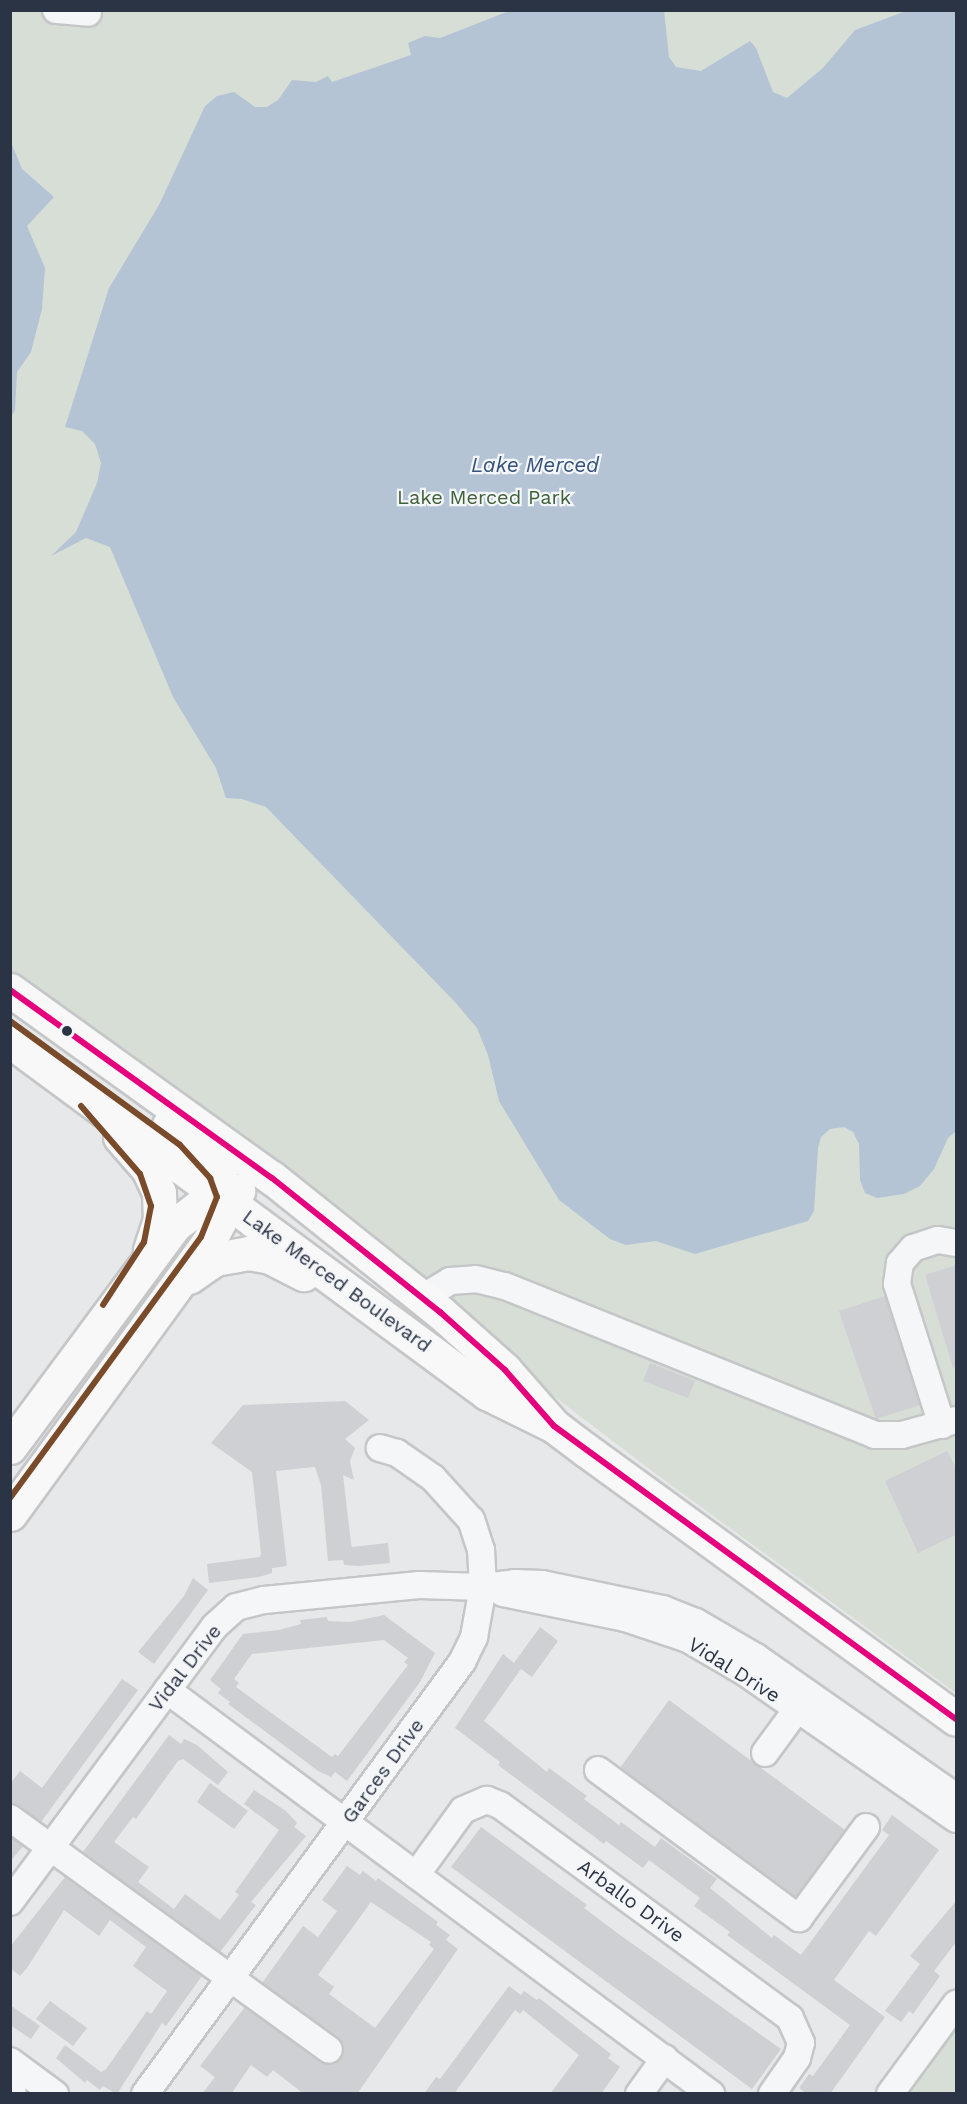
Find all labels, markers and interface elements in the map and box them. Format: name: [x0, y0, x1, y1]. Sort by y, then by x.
water label: Lake Merced: [471, 452, 599, 478]
park label: Lake Merced Park: [397, 485, 571, 509]
unlabelled marker: [61, 1025, 73, 1037]
street label: Lake Merced Boulevard: [238, 1204, 436, 1358]
street label: Vidal Drive: [143, 1619, 227, 1717]
street label: Vidal Drive: [683, 1632, 785, 1708]
street label: Garces Drive: [337, 1714, 429, 1828]
street label: Arballo Drive: [573, 1854, 689, 1948]

